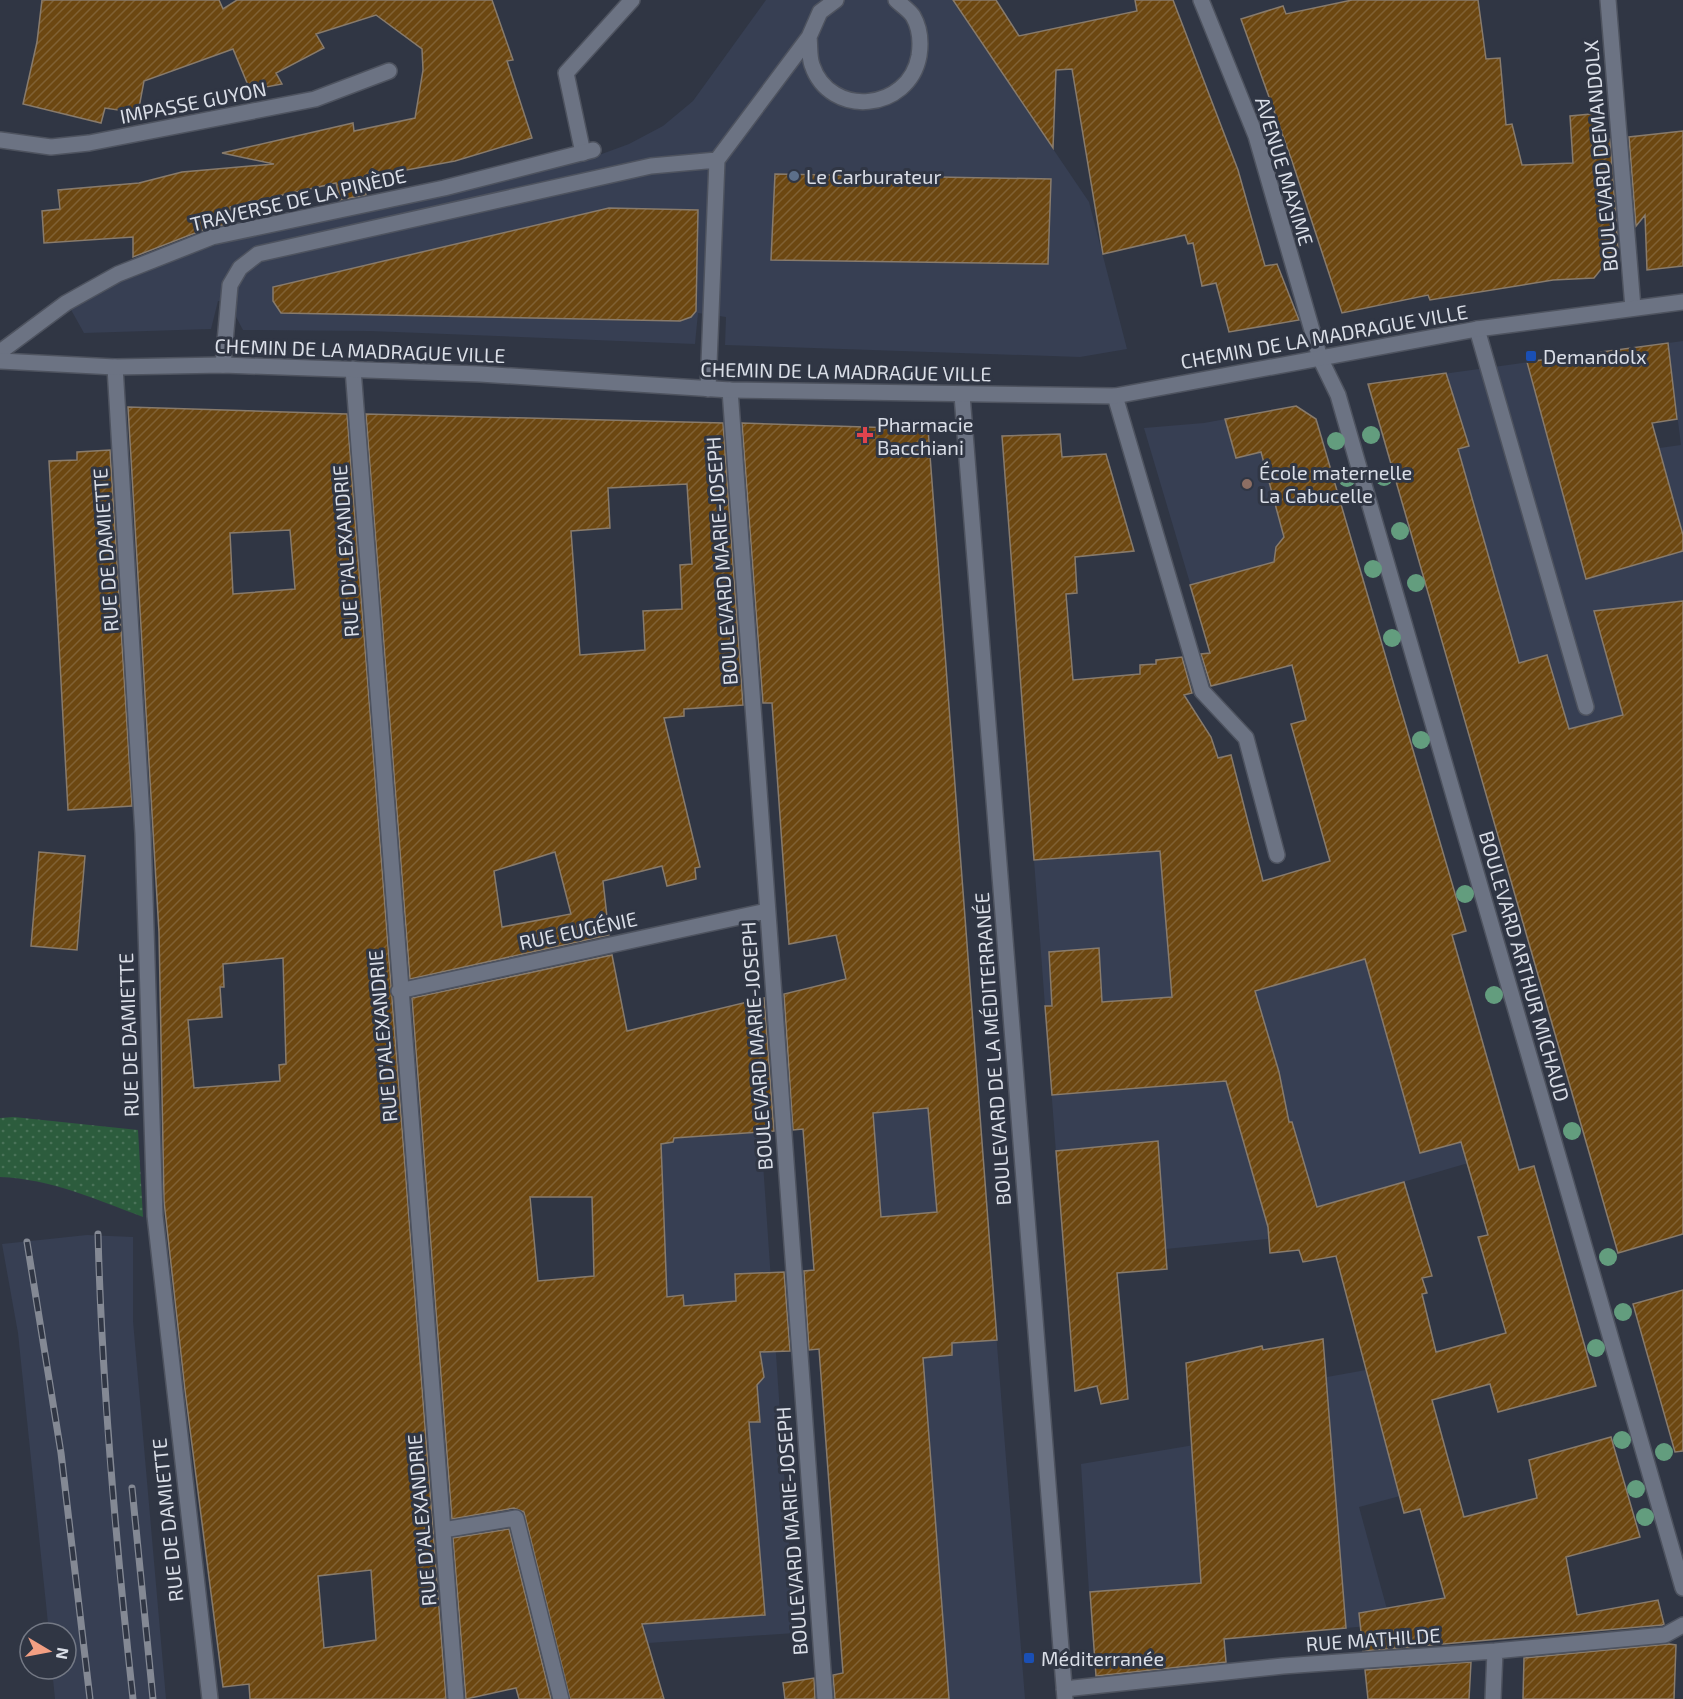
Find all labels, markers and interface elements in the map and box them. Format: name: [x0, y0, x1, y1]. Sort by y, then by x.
street label: BOULEVARD DEMANDOLX: [1578, 39, 1622, 273]
street label: IMPASSE GUYON: [118, 76, 268, 128]
street label: AVENUE MAXIME: [1251, 94, 1319, 248]
street label: TRAVERSE DE LA PINÈDE: [188, 162, 408, 236]
place label: Le Carburateur: [806, 164, 941, 188]
marker: Le Carburateur: [787, 169, 801, 183]
street label: CHEMIN DE LA MADRAGUE VILLE: [1179, 299, 1469, 373]
street label: CHEMIN DE LA MADRAGUE VILLE: [214, 333, 506, 367]
place label: Demandolx: [1543, 344, 1647, 368]
marker: Demandolx: [1524, 349, 1538, 363]
street label: CHEMIN DE LA MADRAGUE VILLE: [700, 356, 992, 386]
place label: Pharmacie Bacchiani: [877, 412, 973, 459]
marker: Pharmacie Bacchiani: [858, 428, 872, 442]
street label: BOULEVARD MARIE-JOSEPH: [700, 436, 742, 686]
place label: École maternelle La Cabucelle: [1259, 460, 1412, 507]
street label: RUE D'ALEXANDRIE: [327, 464, 363, 638]
street label: RUE DE DAMIETTE: [87, 467, 123, 633]
marker: École maternelle La Cabucelle: [1240, 477, 1254, 491]
street label: BOULEVARD ARTHUR MICHAUD: [1475, 828, 1575, 1104]
street label: BOULEVARD DE LA MÉDITERRANÉE: [969, 892, 1015, 1206]
street label: RUE EUGÉNIE: [517, 906, 639, 954]
street label: BOULEVARD MARIE-JOSEPH: [735, 921, 777, 1171]
street label: RUE D'ALEXANDRIE: [363, 949, 401, 1123]
street label: RUE DE DAMIETTE: [113, 952, 143, 1118]
street label: BOULEVARD MARIE-JOSEPH: [770, 1406, 812, 1656]
street label: RUE D'ALEXANDRIE: [402, 1433, 440, 1607]
street label: RUE DE DAMIETTE: [146, 1437, 188, 1603]
north arrow: [18, 1621, 78, 1681]
street label: RUE MATHILDE: [1305, 1622, 1441, 1656]
text: N: [53, 1646, 74, 1661]
place label: Méditerranée: [1041, 1646, 1164, 1670]
marker: Méditerranée: [1022, 1651, 1036, 1665]

